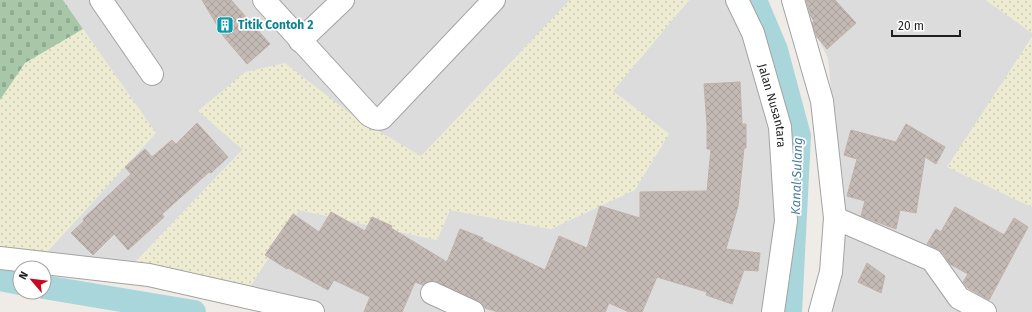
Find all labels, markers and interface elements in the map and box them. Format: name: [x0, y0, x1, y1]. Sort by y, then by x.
scale bar: [892, 12, 960, 38]
building icon: Titik Contoh 2: [215, 15, 235, 35]
place label: Titik Contoh 2: [238, 18, 313, 32]
text: 20 m: [898, 19, 924, 33]
street label: Jalan Nusantara: [755, 62, 788, 148]
water label: Kanal Sulang: [788, 137, 805, 215]
north arrow: [12, 260, 52, 300]
text: N: [16, 269, 31, 282]

